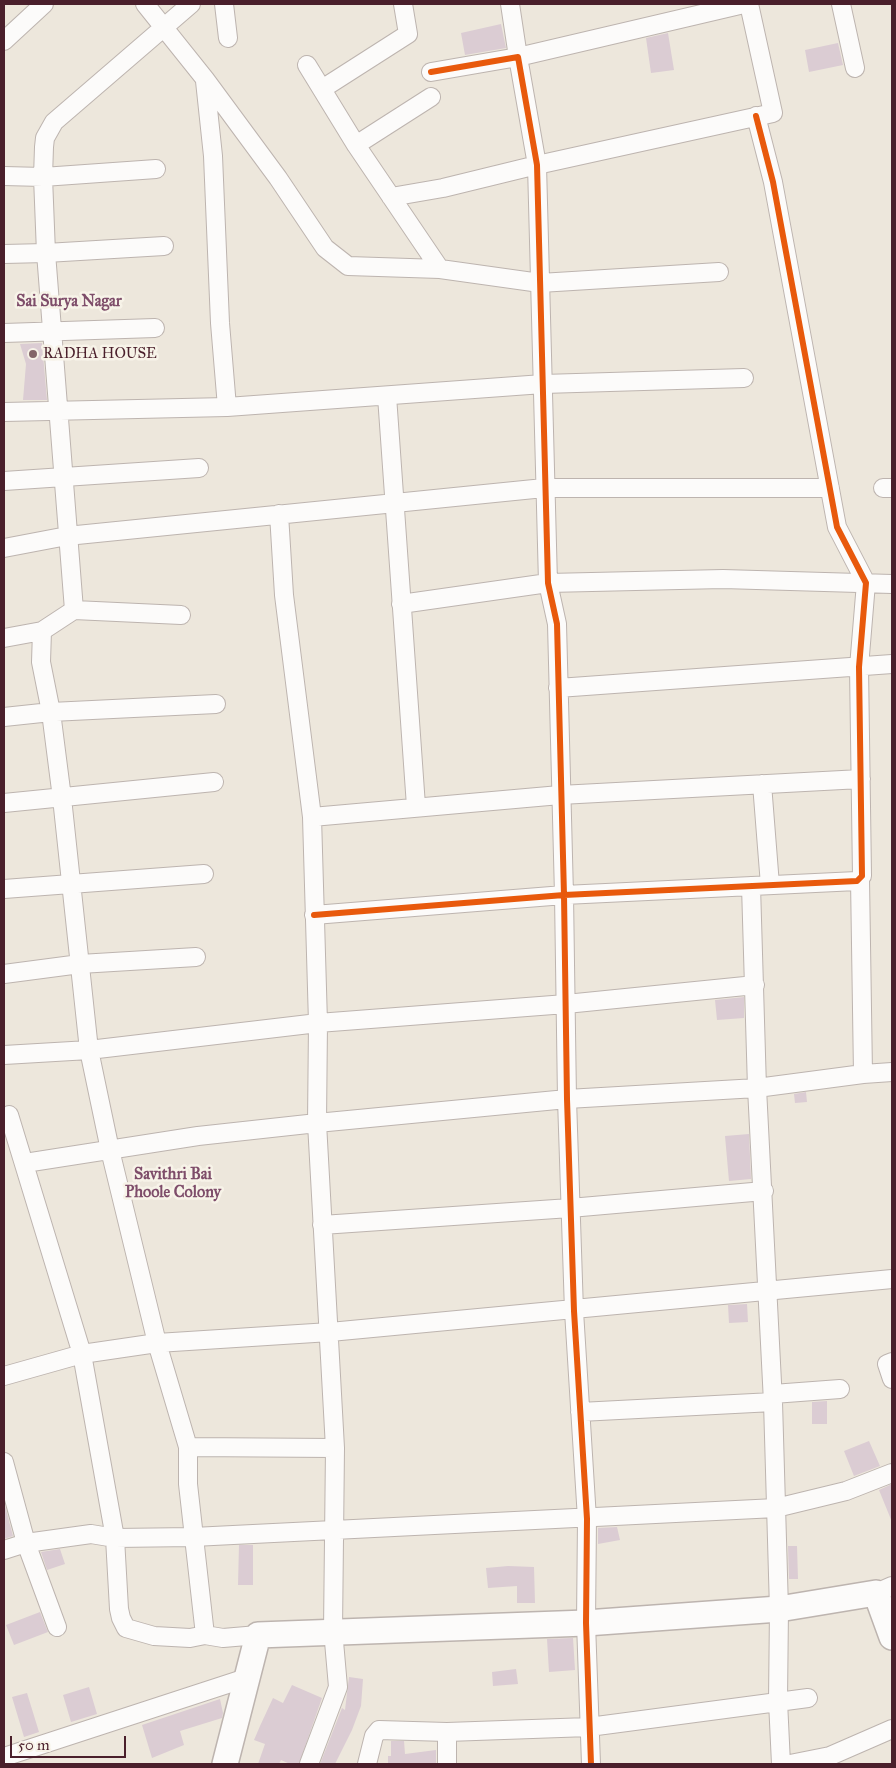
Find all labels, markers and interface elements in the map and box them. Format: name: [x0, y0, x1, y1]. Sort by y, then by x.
district label: Sai Surya Nagar: [16, 292, 122, 312]
place label: RADHA HOUSE: [43, 345, 157, 363]
marker: RADHA HOUSE: [27, 348, 39, 360]
district label: Savithri Bai Phoole Colony: [125, 1165, 221, 1203]
scale bar: [12, 1726, 129, 1758]
text: 50 m: [18, 1736, 50, 1754]

